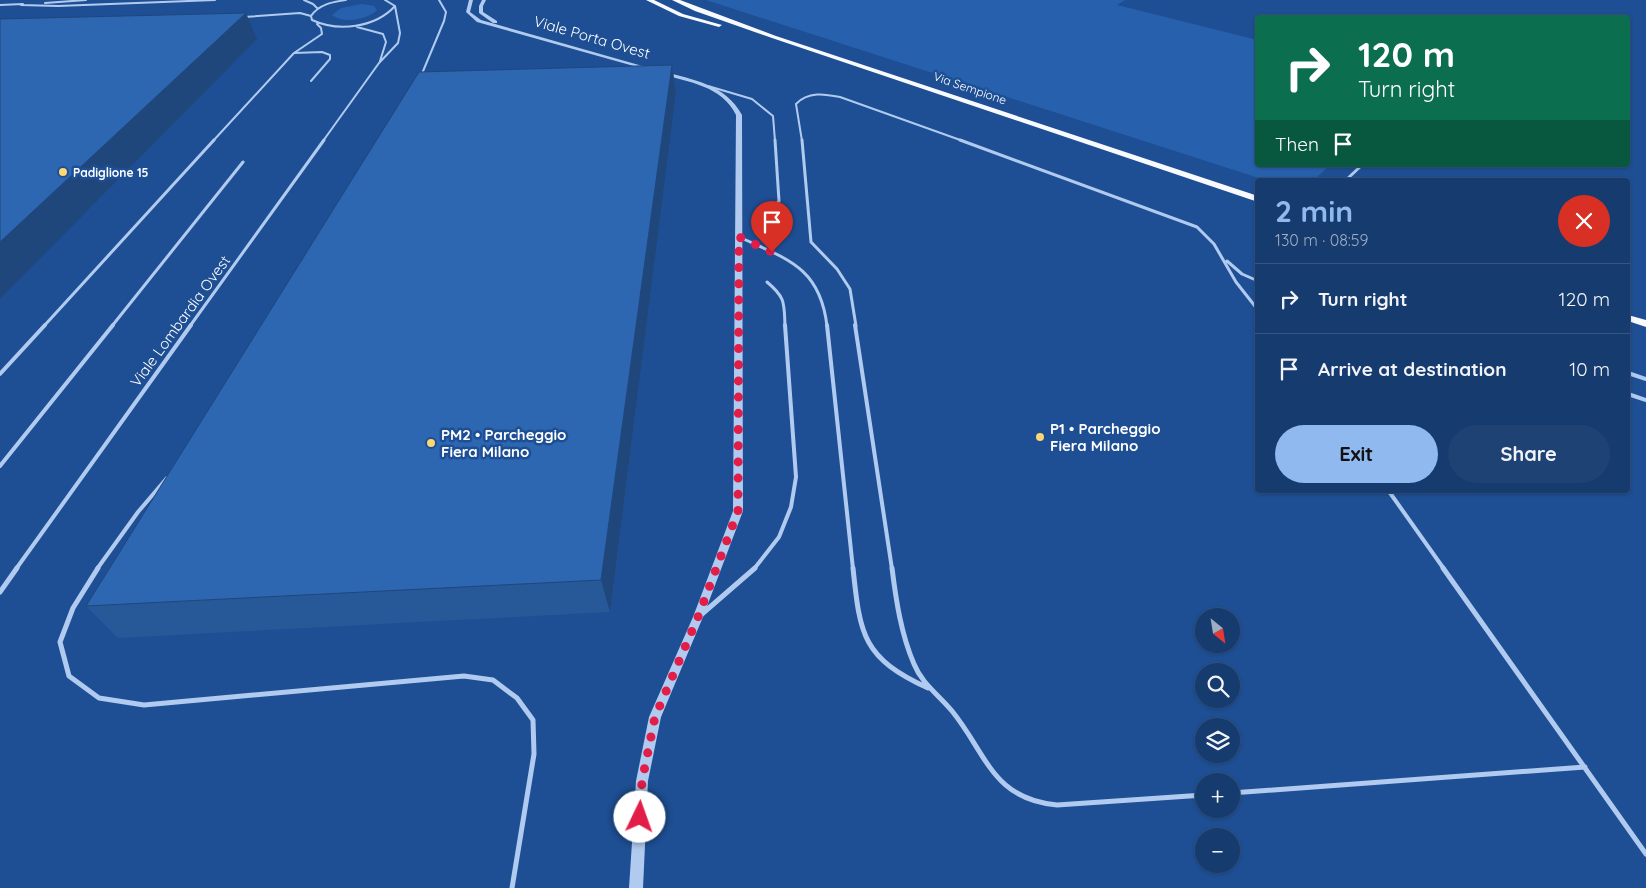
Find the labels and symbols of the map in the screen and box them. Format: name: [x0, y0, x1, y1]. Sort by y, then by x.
street label: Viale Porta Ovest: [532, 11, 652, 63]
street label: Via Sempione: [931, 68, 1009, 108]
place label: Padiglione 15: [73, 165, 149, 180]
marker: Padiglione 15: [57, 166, 69, 178]
pin: [751, 201, 793, 252]
street label: Viale Lombardia Ovest: [126, 252, 234, 390]
place label: P1 • Parcheggio Fiera Milano: [1050, 419, 1161, 455]
place label: PM2 • Parcheggio Fiera Milano: [441, 425, 566, 461]
marker: P1 • Parcheggio Fiera Milano: [1034, 431, 1046, 443]
marker: PM2 • Parcheggio Fiera Milano: [425, 437, 437, 449]
north arrow: [1195, 608, 1240, 652]
position arrow: [613, 790, 665, 842]

